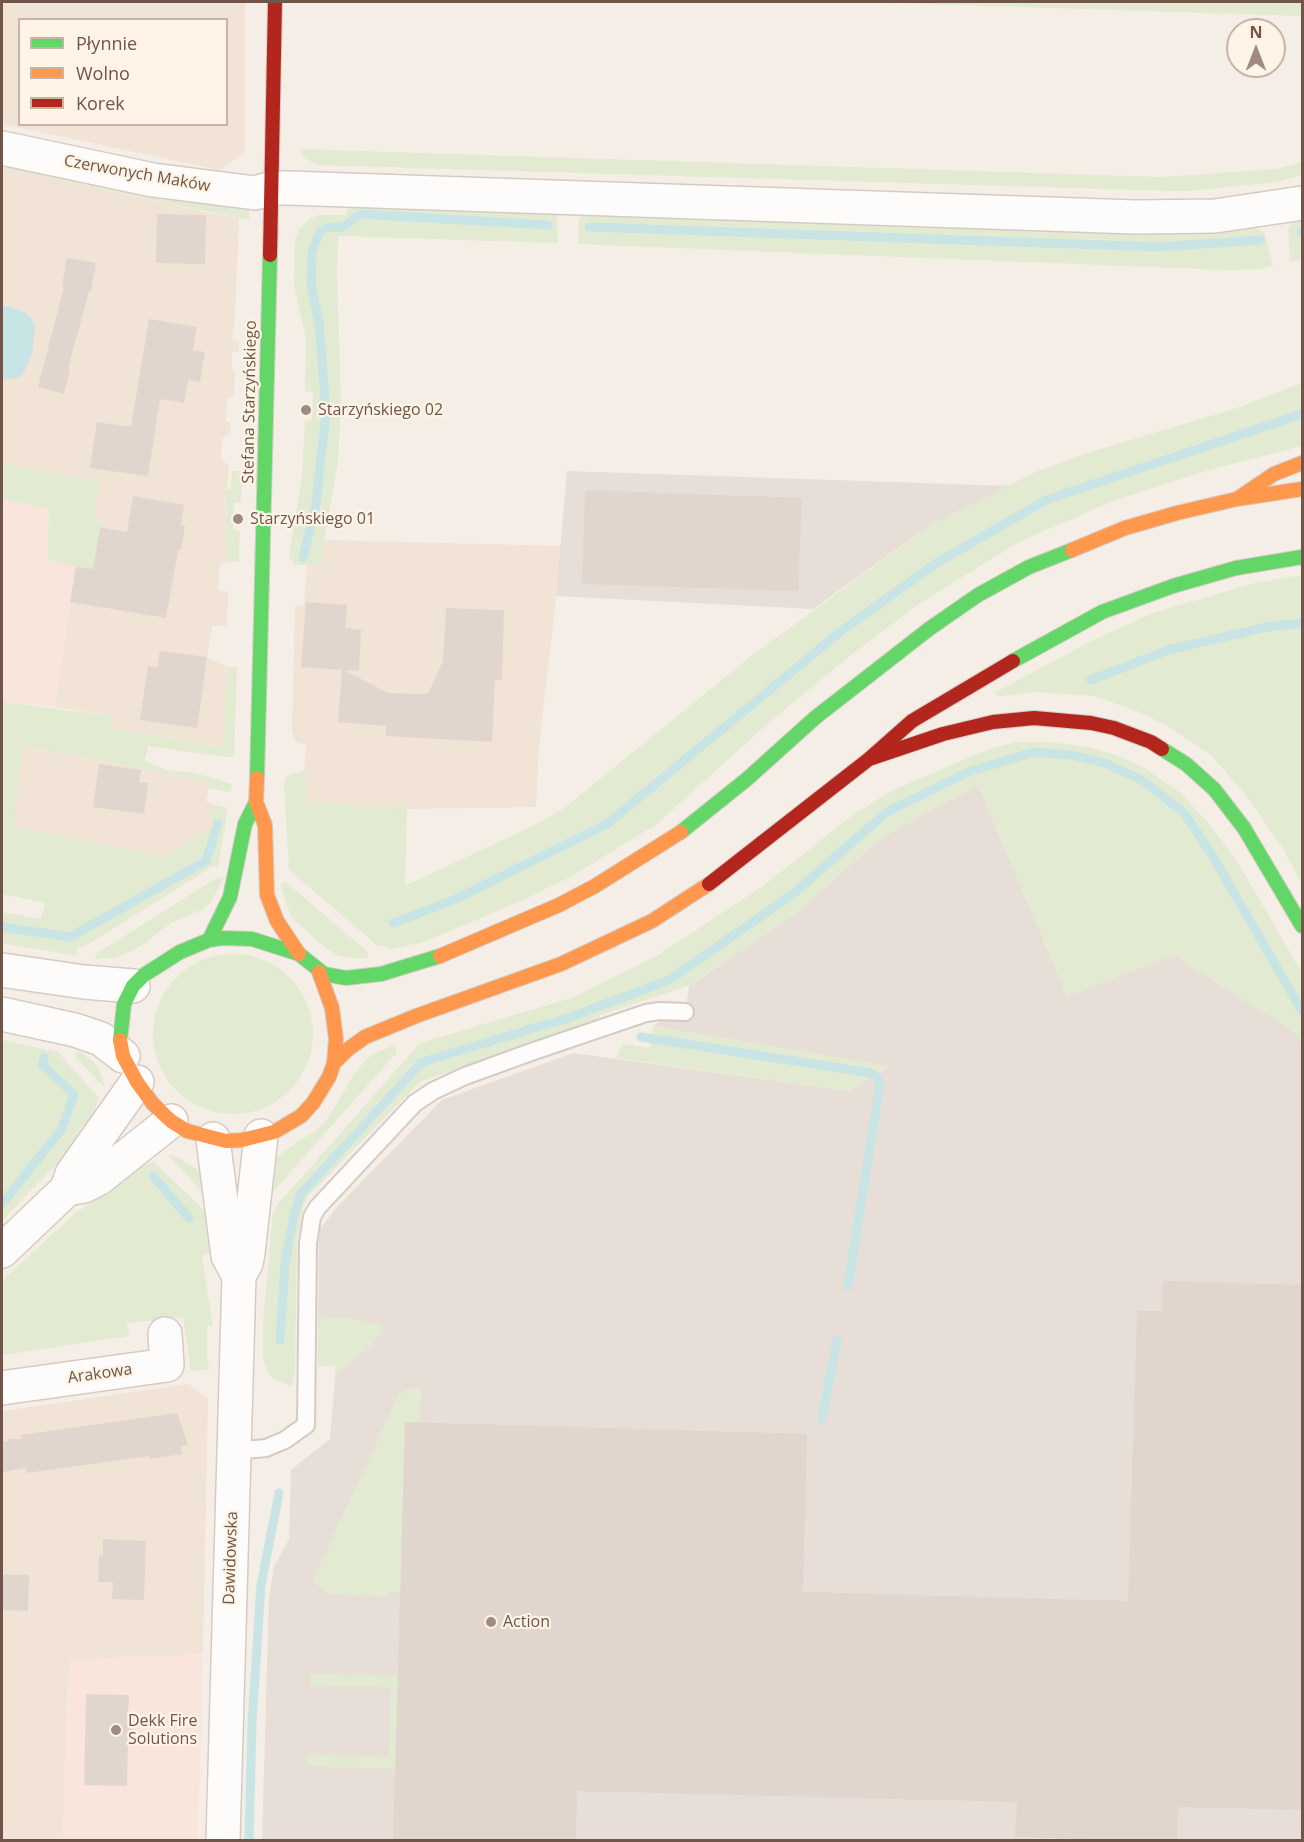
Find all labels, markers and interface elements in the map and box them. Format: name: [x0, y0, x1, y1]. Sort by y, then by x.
legend: [18, 18, 228, 126]
north arrow: [1226, 18, 1286, 78]
text: N: [1249, 21, 1263, 43]
text: Płynnie: [76, 31, 137, 55]
text: Wolno: [76, 61, 130, 85]
text: Korek: [76, 91, 125, 115]
street label: Czerwonych Maków: [62, 152, 212, 196]
street label: Stefana Starzyńskiego: [239, 320, 261, 484]
place label: Starzyńskiego 02: [318, 400, 443, 420]
marker: Starzyńskiego 02: [299, 403, 313, 417]
place label: Starzyńskiego 01: [250, 509, 375, 529]
marker: Starzyńskiego 01: [231, 512, 245, 526]
street label: Arakowa: [67, 1360, 133, 1388]
street label: Dawidowska: [220, 1511, 242, 1605]
place label: Action: [503, 1612, 550, 1632]
marker: Action: [484, 1615, 498, 1629]
place label: Dekk Fire Solutions: [128, 1711, 197, 1749]
marker: Dekk Fire Solutions: [109, 1723, 123, 1737]

